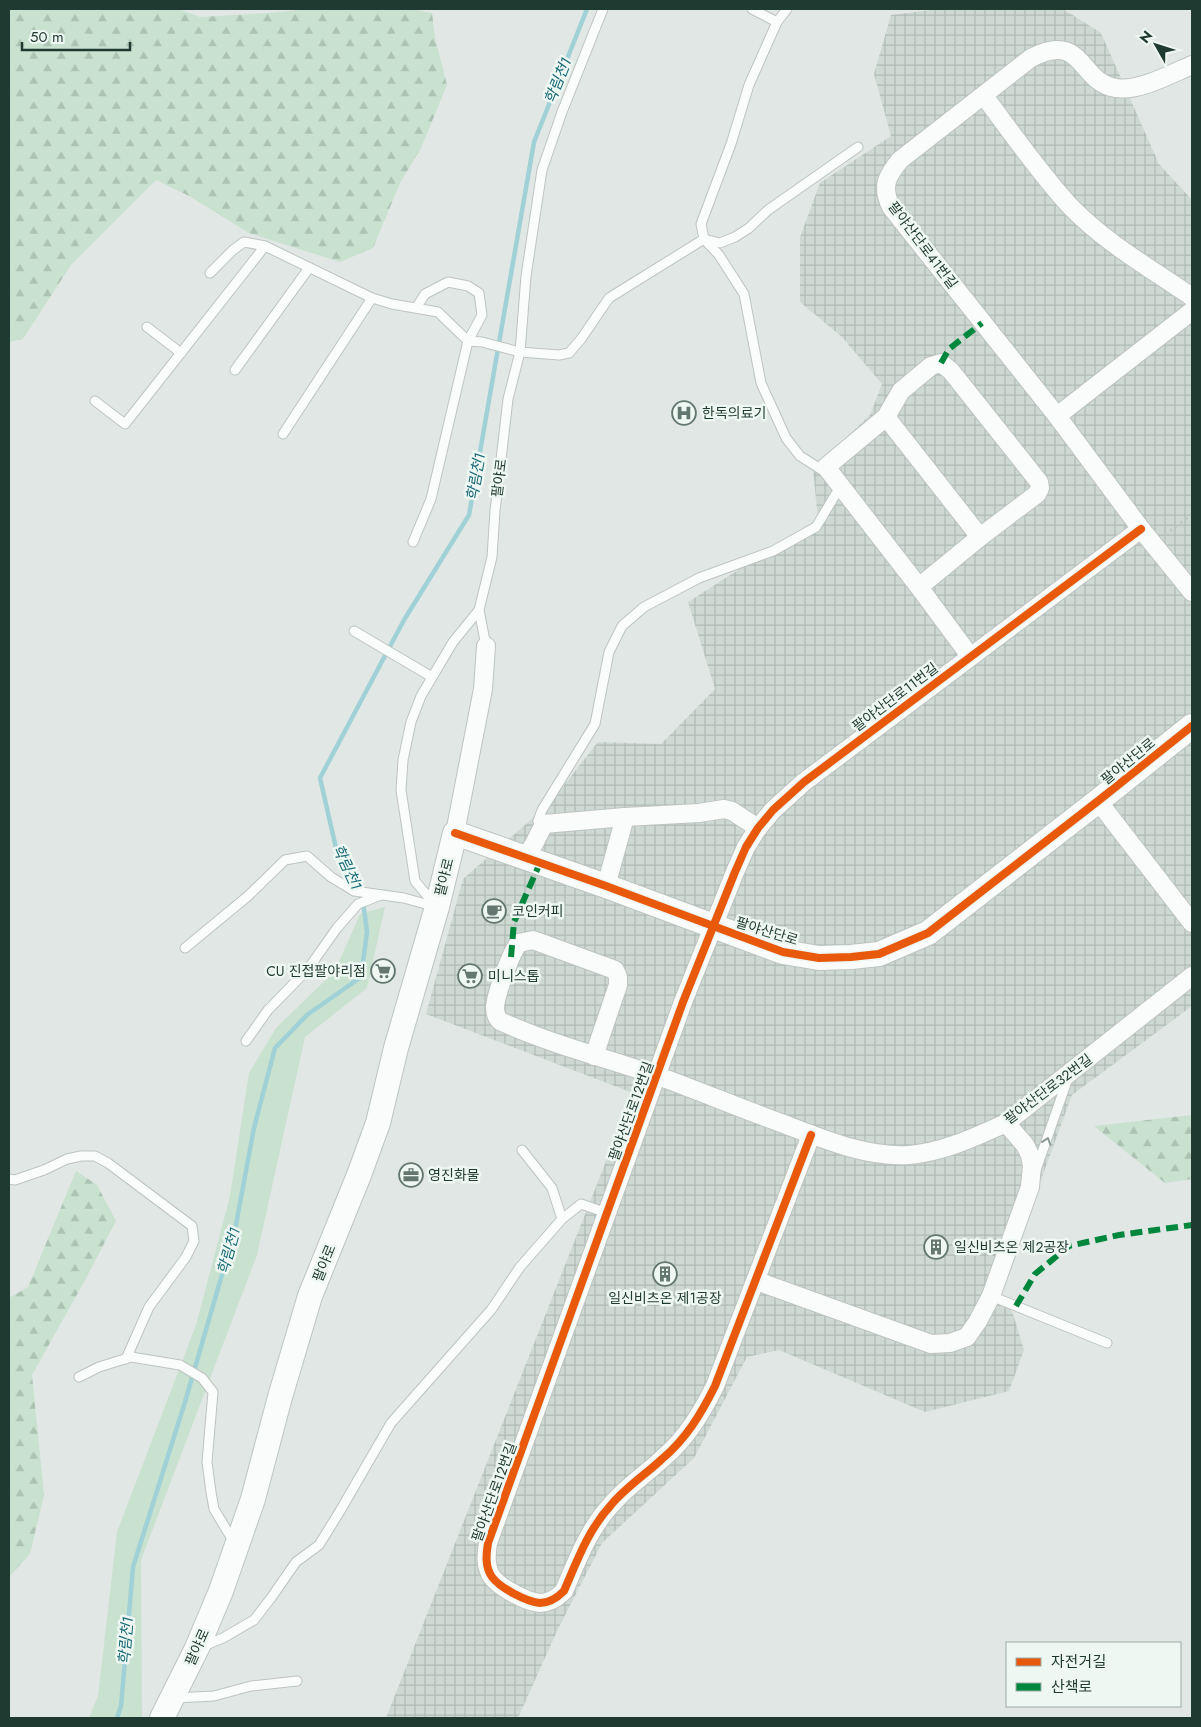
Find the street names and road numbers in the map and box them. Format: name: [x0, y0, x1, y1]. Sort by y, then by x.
street label: 팔야산단로41번길: [884, 197, 962, 293]
street label: 팔야로: [487, 457, 511, 498]
street label: 팔야산단로11번길: [848, 658, 942, 736]
street label: 팔야산단로: [1097, 733, 1159, 789]
street label: 팔야로: [430, 856, 458, 898]
street label: 팔야산단로: [733, 912, 801, 950]
street label: 팔야산단로32번길: [1000, 1049, 1096, 1129]
street label: 팔야산단로12번길: [604, 1059, 658, 1163]
street label: 팔야로: [307, 1241, 341, 1285]
street label: 팔야산단로12번길: [467, 1440, 521, 1544]
street label: 팔야로: [180, 1625, 214, 1669]

